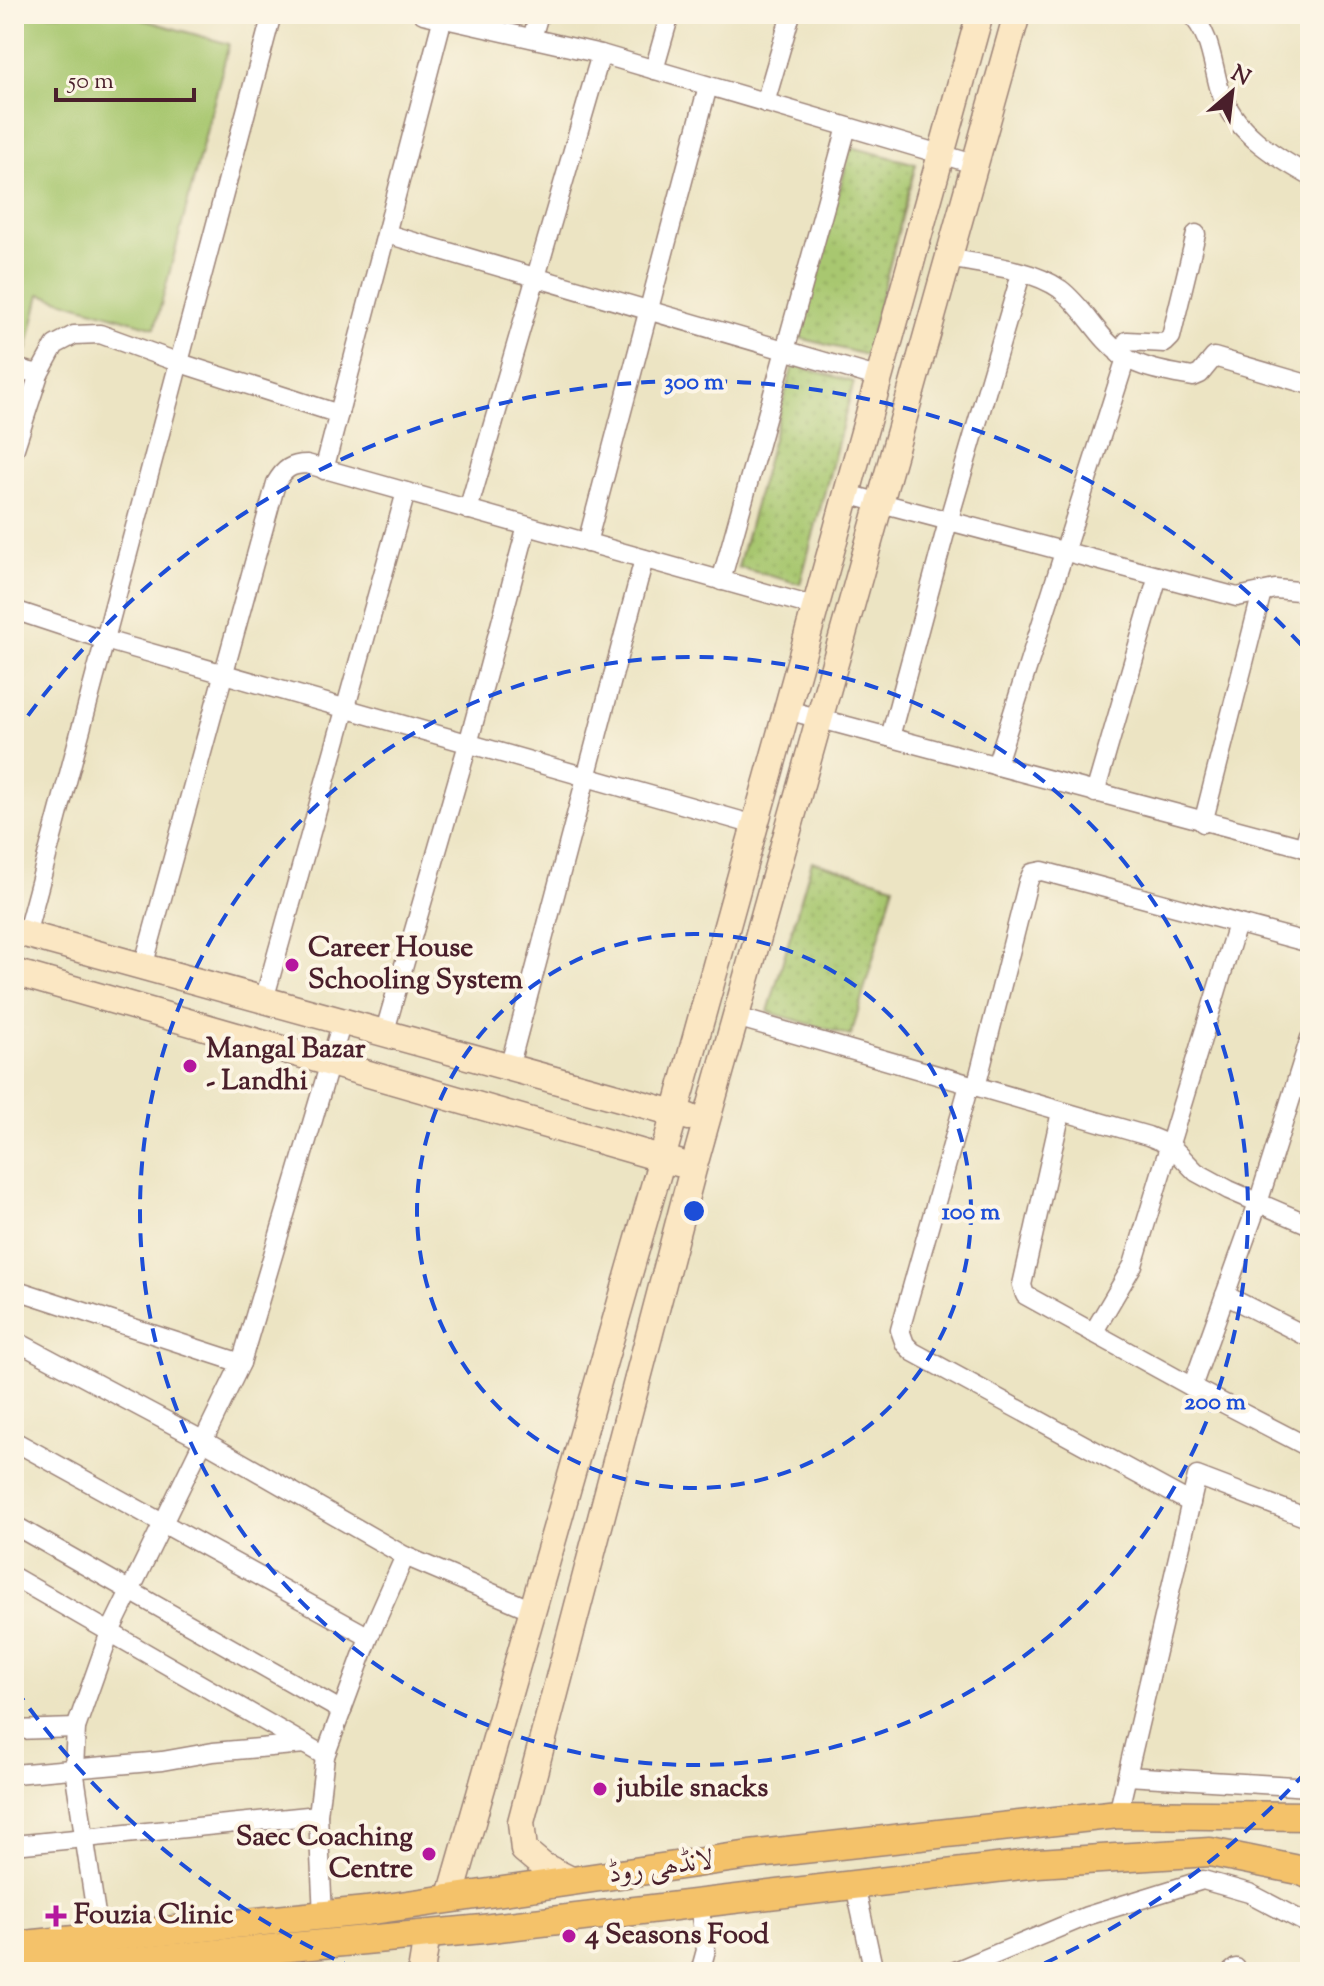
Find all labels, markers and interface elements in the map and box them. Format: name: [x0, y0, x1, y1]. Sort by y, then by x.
scale bar: [56, 52, 194, 102]
north arrow: [1192, 52, 1272, 132]
text: N: [1225, 59, 1256, 95]
text: 50 m: [66, 65, 114, 99]
text: 300 m: [664, 366, 724, 400]
place label: Career House Schooling System: [308, 929, 524, 1001]
marker: Career House Schooling System: [283, 956, 301, 974]
place label: Mangal Bazar - Landhi: [206, 1030, 366, 1102]
marker: Mangal Bazar - Landhi: [181, 1057, 199, 1075]
text: 100 m: [942, 1196, 1000, 1230]
centre of rings: [680, 1197, 708, 1225]
text: 200 m: [1184, 1386, 1246, 1420]
place label: jubile snacks: [616, 1769, 768, 1809]
marker: jubile snacks: [591, 1780, 609, 1798]
place label: Saec Coaching Centre: [236, 1818, 413, 1890]
street label: لانڈھی روڈ: [606, 1841, 716, 1895]
marker: Saec Coaching Centre: [420, 1845, 438, 1863]
place label: Fouzia Clinic: [74, 1896, 234, 1936]
marker: Fouzia Clinic: [45, 1905, 67, 1927]
place label: 4 Seasons Food: [584, 1916, 769, 1956]
marker: 4 Seasons Food: [560, 1927, 578, 1945]

